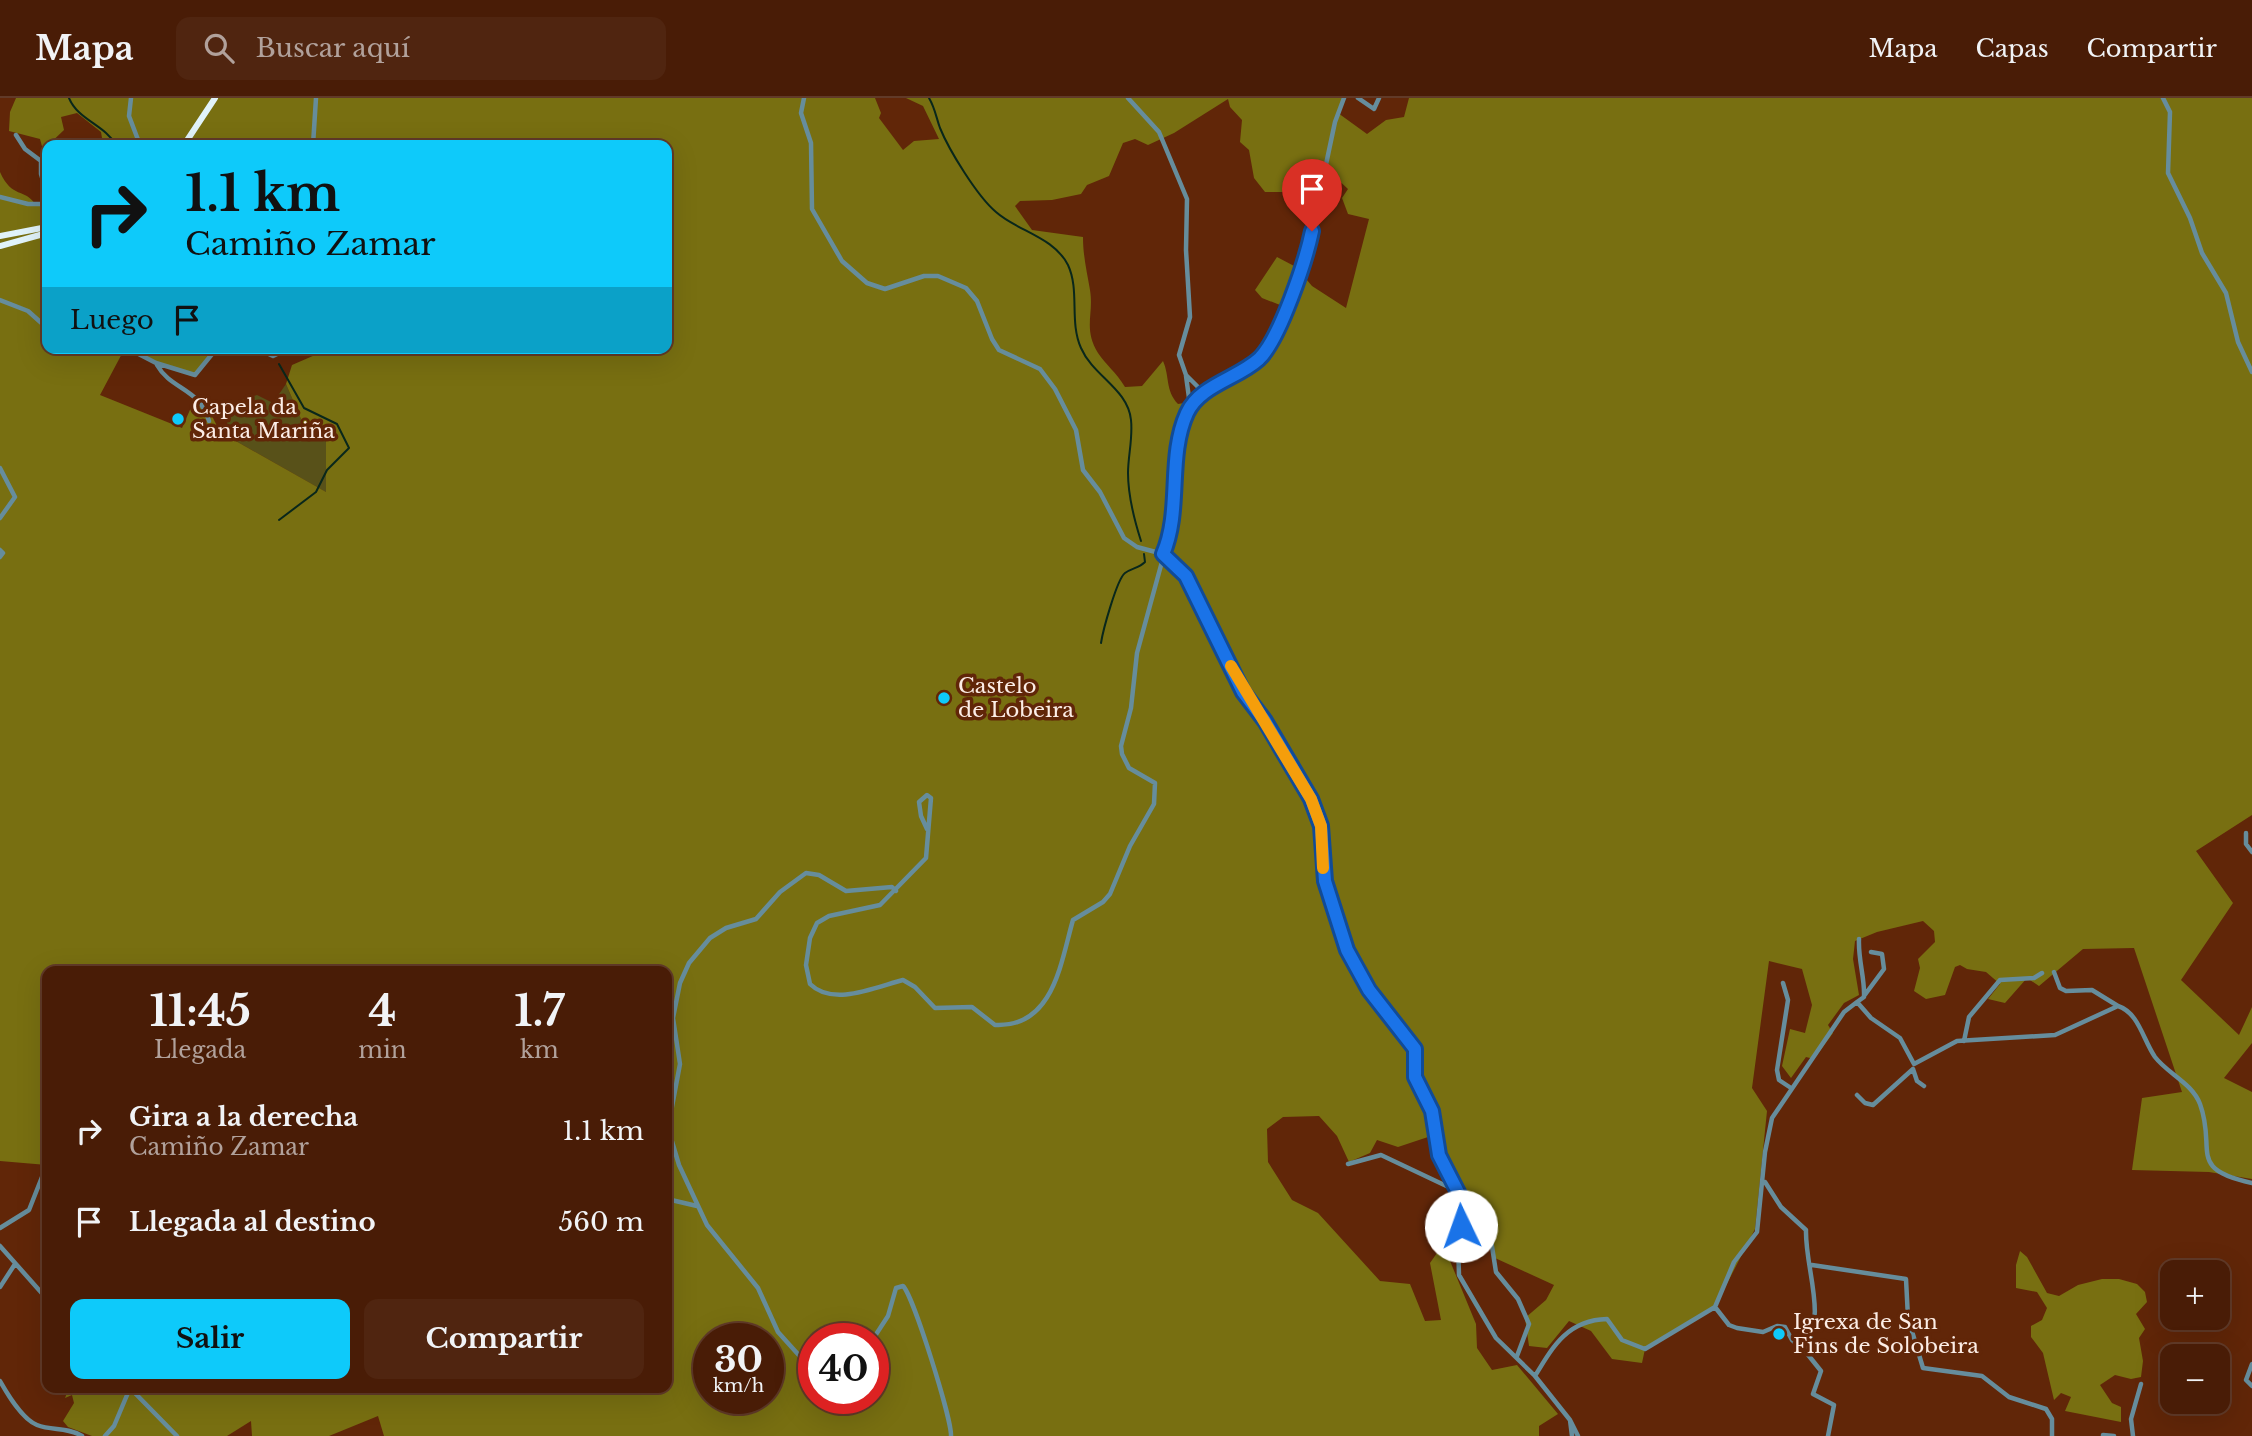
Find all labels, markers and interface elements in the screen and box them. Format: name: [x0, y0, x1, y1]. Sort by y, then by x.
search box: [176, 17, 666, 80]
text: Mapa: [35, 28, 134, 69]
icon: search: [200, 29, 238, 67]
text: Buscar aquí: [256, 32, 410, 64]
text: Mapa: [1868, 34, 1938, 63]
text: Capas: [1976, 34, 2049, 63]
text: Compartir: [2087, 34, 2217, 63]
pin: [1282, 159, 1342, 231]
text: 1.1 km: [185, 163, 340, 224]
icon: right: [70, 168, 161, 259]
icon: arrive: [1293, 170, 1331, 208]
text: Camiño Zamar: [185, 224, 436, 264]
icon: arrive: [168, 301, 206, 339]
text: Luego: [70, 304, 154, 336]
place label: Capela da Santa Mariña: [192, 394, 335, 444]
marker: Capela da Santa Mariña: [170, 411, 186, 427]
place label: Castelo de Lobeira: [958, 673, 1074, 723]
marker: Castelo de Lobeira: [936, 690, 952, 706]
text: 11:45: [149, 985, 251, 1037]
text: 4: [369, 985, 396, 1037]
text: 1.7: [514, 985, 565, 1037]
text: Llegada: [154, 1036, 246, 1064]
text: min: [358, 1036, 407, 1064]
text: km: [520, 1036, 559, 1064]
text: Gira a la derecha: [129, 1101, 358, 1133]
icon: right: [70, 1112, 108, 1150]
text: 1.1 km: [563, 1115, 644, 1147]
text: Camiño Zamar: [129, 1133, 309, 1161]
position arrow: [1424, 1189, 1498, 1263]
icon: arrive: [70, 1203, 108, 1241]
text: Llegada al destino: [129, 1206, 376, 1238]
text: 560 m: [559, 1206, 644, 1238]
map controls: [2160, 1260, 2230, 1414]
button: +: [2160, 1260, 2230, 1330]
button: Salir: [70, 1299, 350, 1379]
button: Compartir: [364, 1299, 644, 1379]
place label: Igrexa de San Fins de Solobeira: [1793, 1309, 1979, 1359]
speed limit sign: 40: [798, 1323, 889, 1414]
marker: Igrexa de San Fins de Solobeira: [1771, 1326, 1787, 1342]
text: 30: [714, 1338, 763, 1381]
button: −: [2160, 1344, 2230, 1414]
text: km/h: [713, 1375, 764, 1397]

